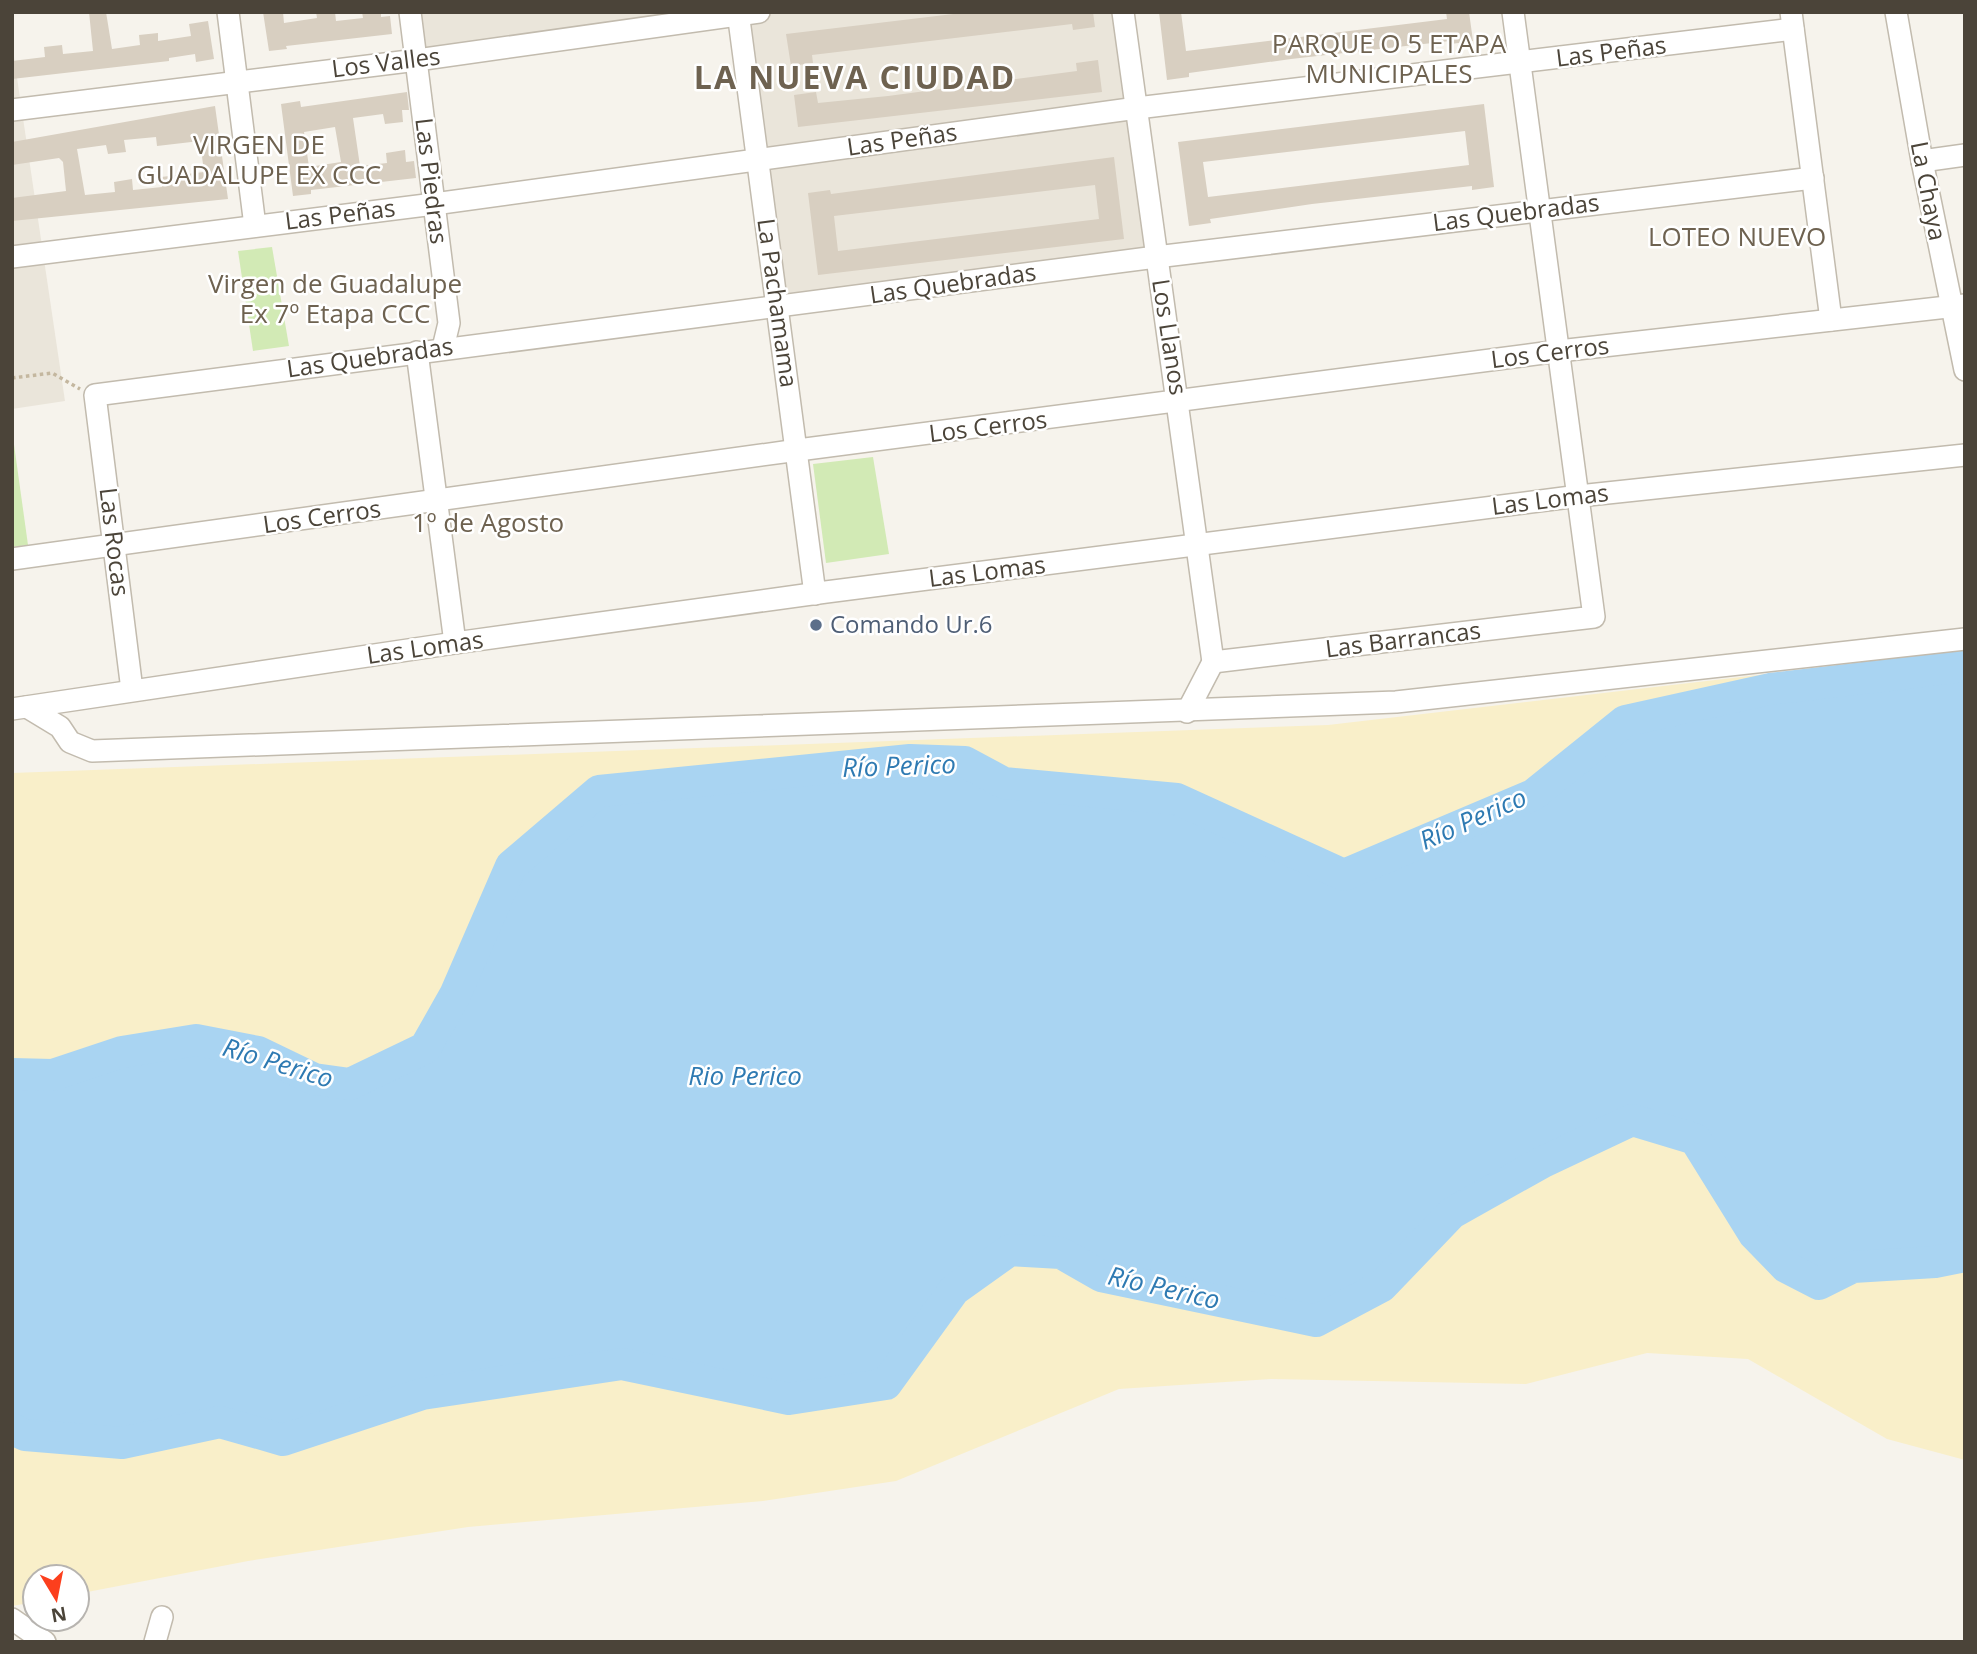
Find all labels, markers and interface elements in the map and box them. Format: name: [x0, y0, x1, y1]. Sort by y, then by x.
district label: PARQUE O 5 ETAPA MUNICIPALES: [1272, 25, 1507, 91]
street label: Las Peñas: [1554, 27, 1668, 74]
street label: Los Valles: [330, 38, 442, 85]
district label: LA NUEVA CIUDAD: [694, 55, 1016, 98]
street label: Las Peñas: [845, 114, 959, 163]
street label: Las Piedras: [408, 116, 457, 246]
district label: VIRGEN DE GUADALUPE EX CCC: [137, 126, 381, 192]
street label: La Chaya: [1904, 138, 1955, 243]
street label: Las Quebradas: [1431, 185, 1601, 238]
street label: Las Peñas: [283, 190, 397, 237]
street label: La Pachamama: [750, 216, 807, 390]
district label: LOTEO NUEVO: [1648, 218, 1826, 254]
street label: Las Quebradas: [867, 255, 1038, 311]
district label: Virgen de Guadalupe Ex 7º Etapa CCC: [208, 265, 462, 331]
street label: Los Llanos: [1145, 276, 1196, 397]
street label: Los Cerros: [1489, 328, 1611, 375]
street label: Las Quebradas: [284, 329, 455, 385]
street label: Los Cerros: [927, 402, 1049, 449]
street label: Las Lomas: [1489, 475, 1610, 522]
street label: Las Rocas: [92, 486, 139, 598]
street label: Los Cerros: [261, 491, 383, 540]
district label: 1º de Agosto: [412, 504, 564, 540]
street label: Las Lomas: [926, 547, 1047, 594]
place label: Comando Ur.6: [830, 607, 993, 640]
street label: Las Barrancas: [1323, 613, 1482, 664]
marker: Comando Ur.6: [808, 617, 824, 633]
street label: Las Lomas: [364, 622, 485, 671]
water label: Río Perico: [841, 745, 956, 785]
water label: Río Perico: [1413, 779, 1532, 858]
water label: Río Perico: [219, 1028, 338, 1096]
water label: Rio Perico: [688, 1057, 802, 1093]
water label: Río Perico: [1105, 1257, 1224, 1317]
north arrow: [21, 1563, 91, 1633]
text: N: [49, 1601, 69, 1629]

